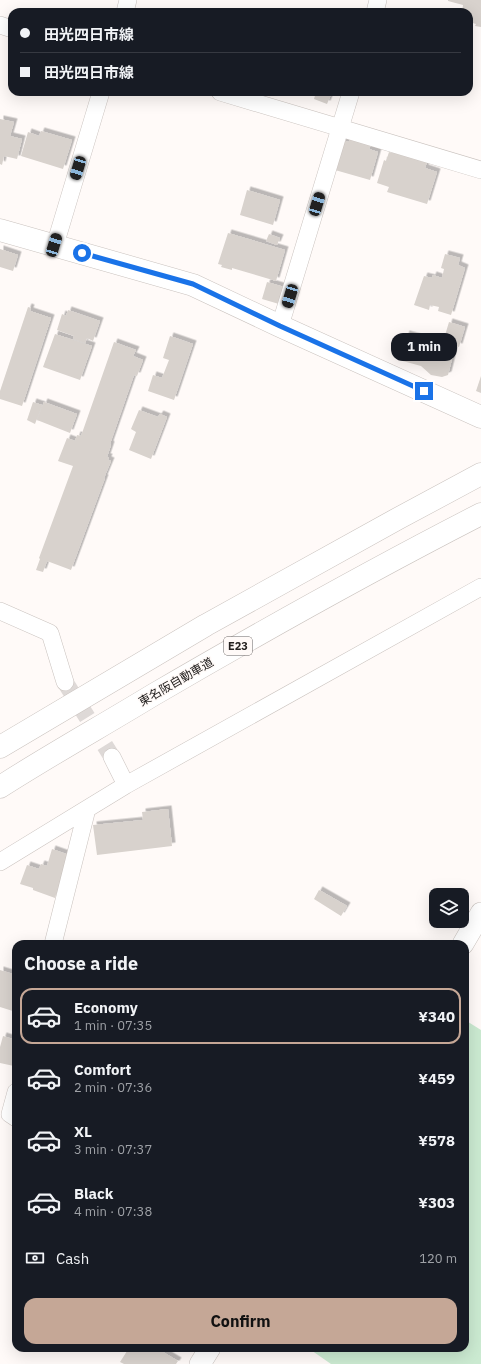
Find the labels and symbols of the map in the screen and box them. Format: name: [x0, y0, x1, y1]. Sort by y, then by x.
car: [69, 155, 87, 181]
car: [308, 191, 326, 217]
car: [45, 232, 63, 258]
route start: [73, 244, 91, 262]
car: [281, 283, 299, 309]
callout: 1 min: [391, 333, 457, 361]
route end: [415, 382, 433, 400]
road number: E23: [224, 637, 252, 655]
street label: 東名阪自動車道: [136, 654, 216, 709]

